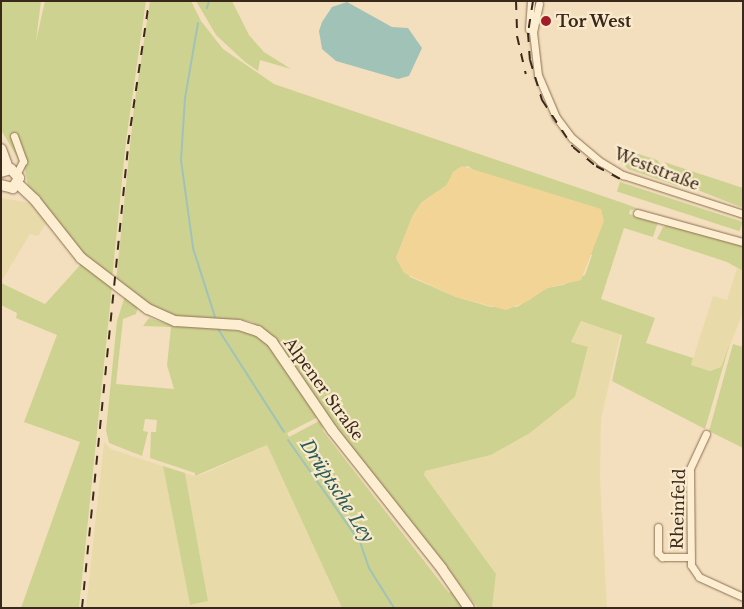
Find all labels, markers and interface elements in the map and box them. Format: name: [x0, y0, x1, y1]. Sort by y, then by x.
place label: Tor West: [556, 11, 632, 31]
marker: Tor West: [540, 15, 552, 27]
street label: Weststraße: [612, 144, 702, 194]
street label: Alpener Straße: [280, 334, 368, 444]
water label: Drüptsche Ley: [296, 435, 378, 547]
street label: Rheinfeld: [667, 468, 689, 550]

